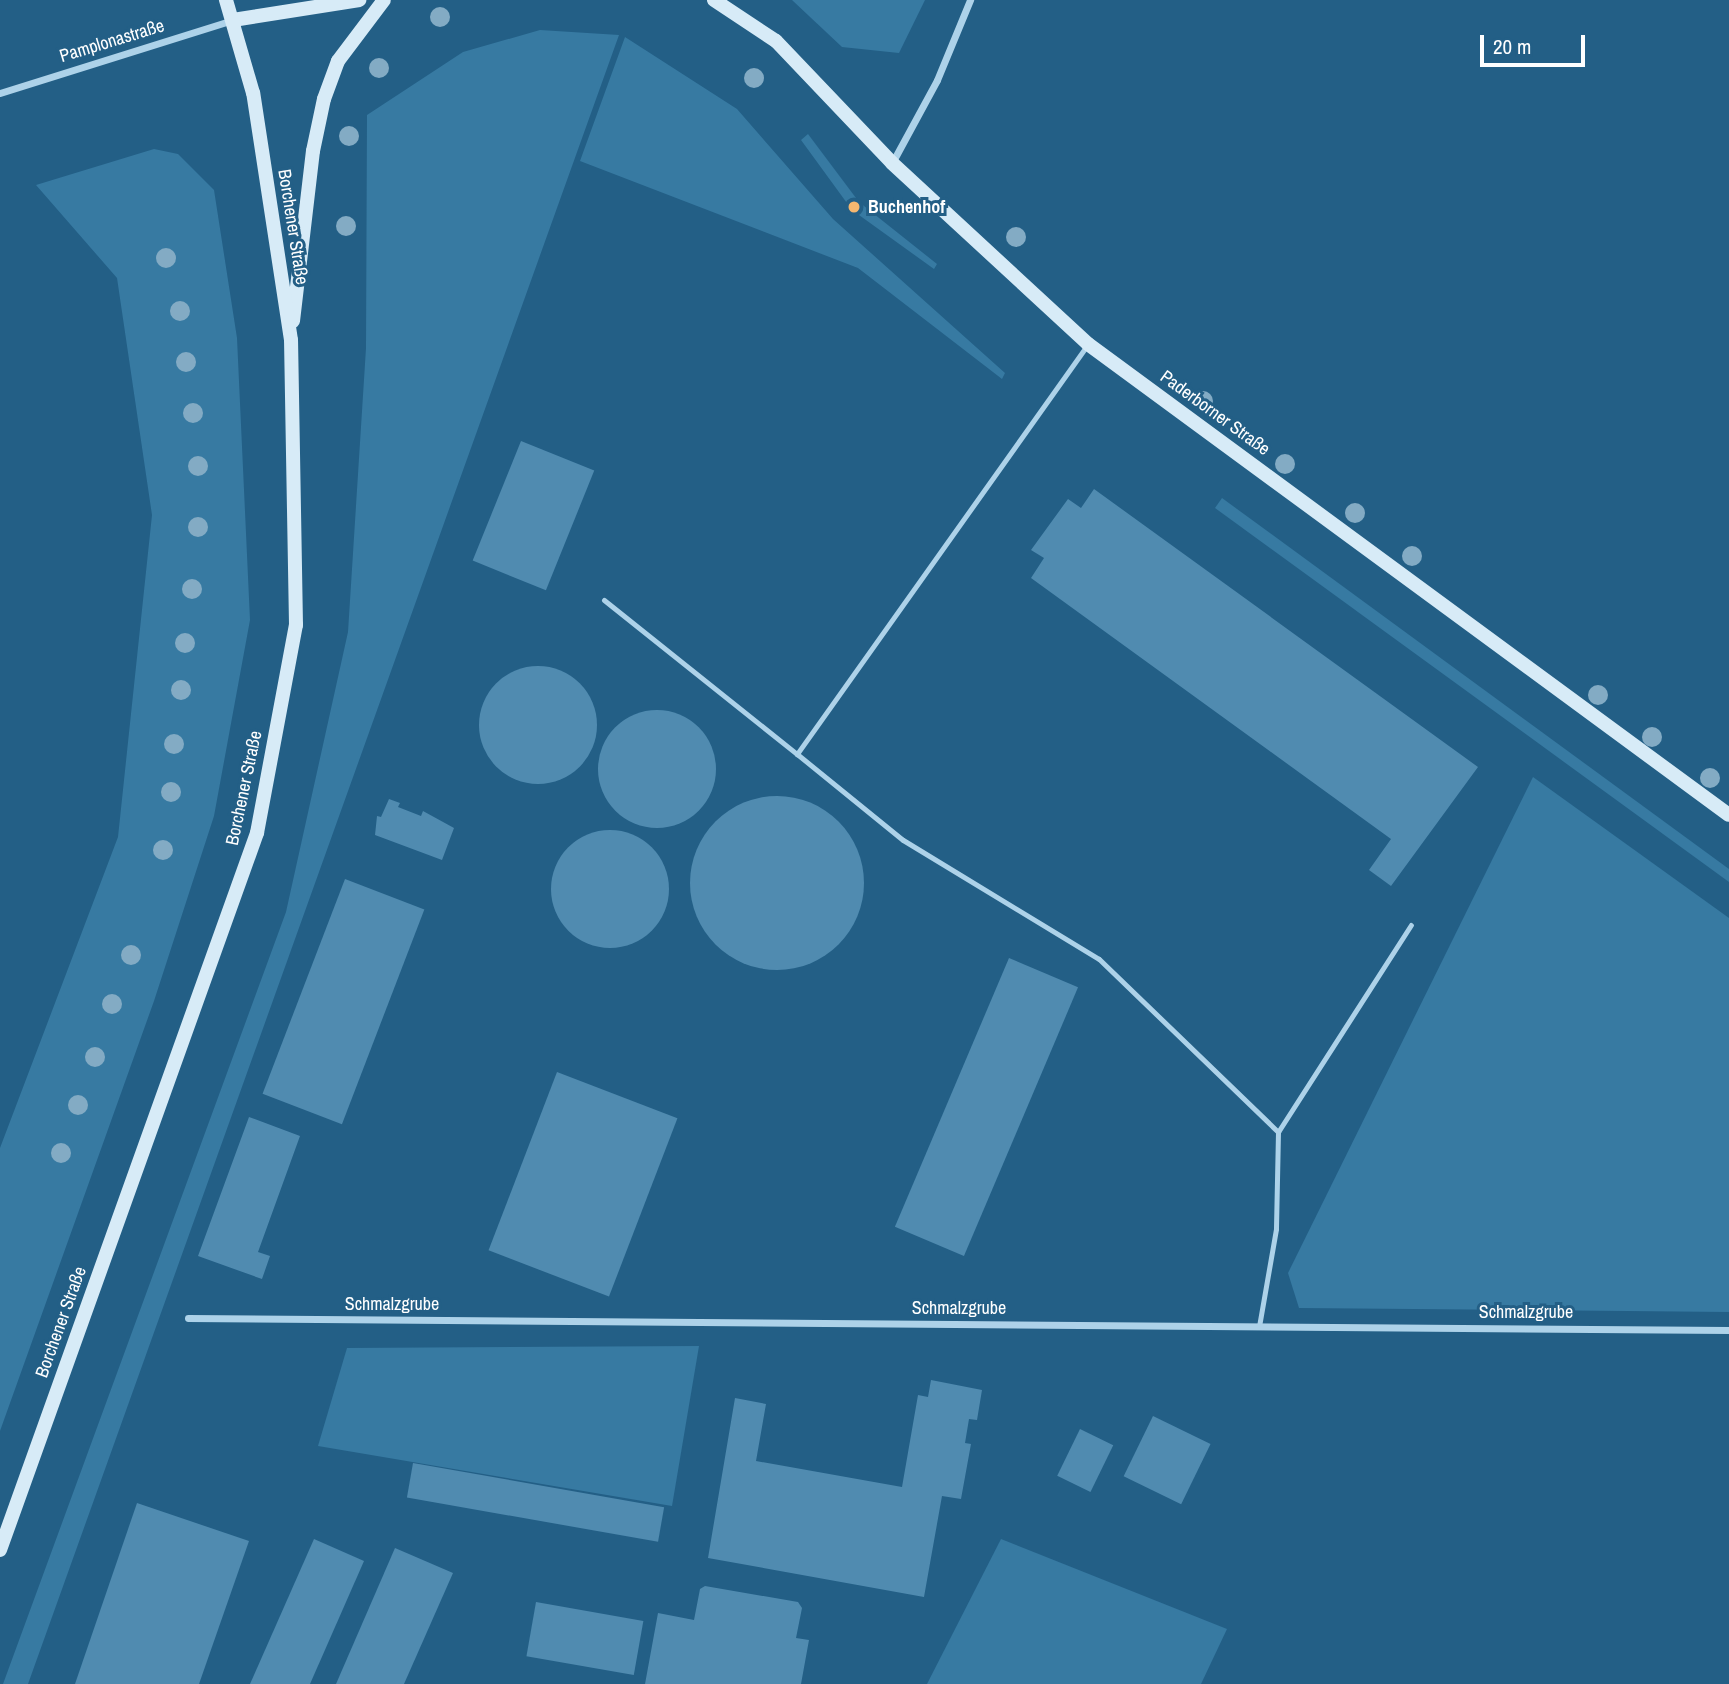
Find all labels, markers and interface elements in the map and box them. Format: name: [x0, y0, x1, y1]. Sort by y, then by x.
street label: Pamplonastraße: [57, 15, 167, 67]
scale bar: [1484, 21, 1589, 65]
text: 20 m: [1493, 32, 1531, 61]
street label: Borchener Straße: [273, 168, 313, 286]
place label: Buchenhof: [868, 196, 945, 218]
marker: Buchenhof: [846, 199, 862, 215]
street label: Paderborner Straße: [1156, 366, 1274, 460]
street label: Borchener Straße: [221, 729, 267, 847]
street label: Borchener Straße: [31, 1264, 91, 1380]
street label: Schmalzgrube: [345, 1293, 439, 1315]
street label: Schmalzgrube: [912, 1297, 1006, 1319]
street label: Schmalzgrube: [1479, 1301, 1573, 1323]

